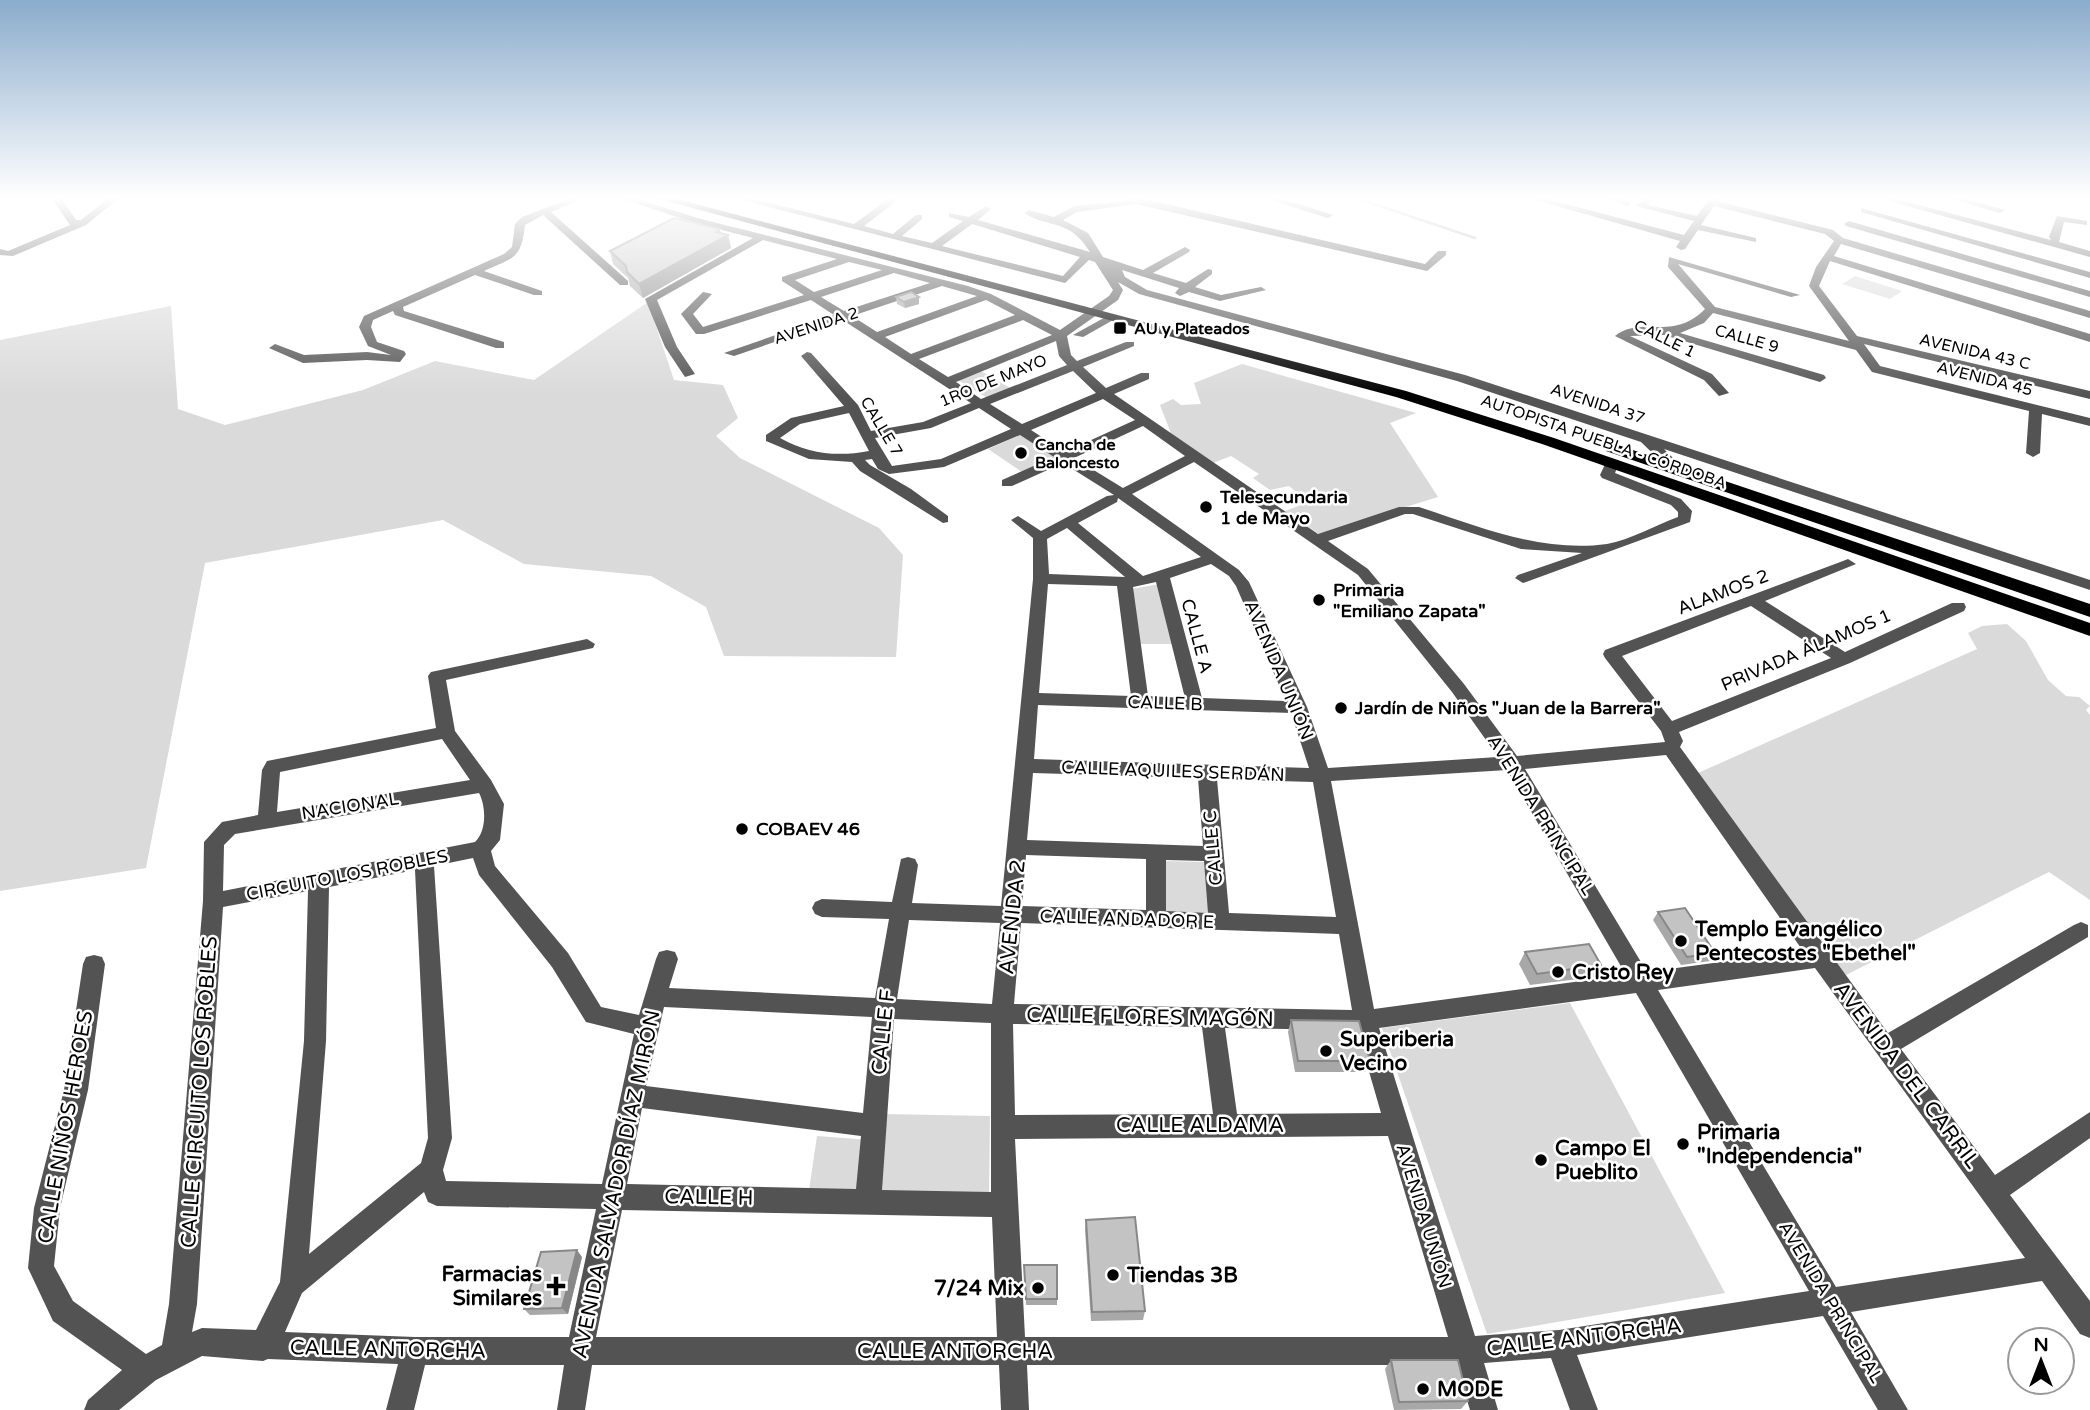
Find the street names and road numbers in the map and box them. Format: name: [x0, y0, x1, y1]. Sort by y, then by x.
street label: AVENIDA 2: [771, 303, 861, 349]
street label: CALLE 1: [1631, 315, 1699, 362]
street label: CALLE 9: [1712, 320, 1781, 358]
street label: AVENIDA 43 C: [1917, 329, 2032, 374]
street label: 1RO DE MAYO: [937, 350, 1050, 412]
street label: AVENIDA 45: [1935, 357, 2035, 401]
street label: AVENIDA 37: [1548, 379, 1647, 429]
street label: AUTOPISTA PUEBLA - CÓRDOBA: [1478, 390, 1729, 494]
street label: CALLE 7: [856, 393, 907, 460]
street label: ALAMOS 2: [1674, 565, 1772, 619]
street label: CALLE A: [1177, 596, 1217, 676]
street label: AVENIDA UNIÓN: [1240, 597, 1318, 743]
street label: PRIVADA ÁLAMOS 1: [1718, 604, 1894, 696]
street label: CALLE B: [1127, 691, 1203, 715]
street label: AVENIDA PRINCIPAL: [1483, 731, 1600, 900]
street label: CALLE AQUILES SERDÁN: [1061, 756, 1285, 786]
street label: NACIONAL: [300, 787, 401, 825]
street label: CALLE C: [1199, 810, 1227, 886]
street label: CIRCUITO LOS ROBLES: [244, 845, 450, 905]
street label: AVENIDA 2: [994, 858, 1031, 976]
street label: CALLE ANDADOR E: [1039, 905, 1215, 933]
street label: CALLE CIRCUITO LOS ROBLES: [176, 935, 223, 1249]
street label: AVENIDA DEL CARRIL: [1828, 977, 1985, 1174]
street label: CALLE F: [867, 988, 900, 1076]
street label: CALLE FLORES MAGÓN: [1026, 1003, 1274, 1032]
street label: AVENIDA SALVADOR DÍAZ MIRÓN: [567, 1008, 666, 1361]
street label: CALLE NIÑOS HÉROES: [33, 1009, 98, 1245]
street label: CALLE ALDAMA: [1116, 1113, 1284, 1138]
street label: AVENIDA UNIÓN: [1392, 1141, 1456, 1291]
street label: CALLE H: [664, 1184, 754, 1211]
street label: AVENIDA PRINCIPAL: [1774, 1217, 1888, 1387]
street label: CALLE ANTORCHA: [1485, 1313, 1683, 1362]
street label: CALLE ANTORCHA: [290, 1335, 486, 1364]
street label: CALLE ANTORCHA: [857, 1339, 1053, 1364]

